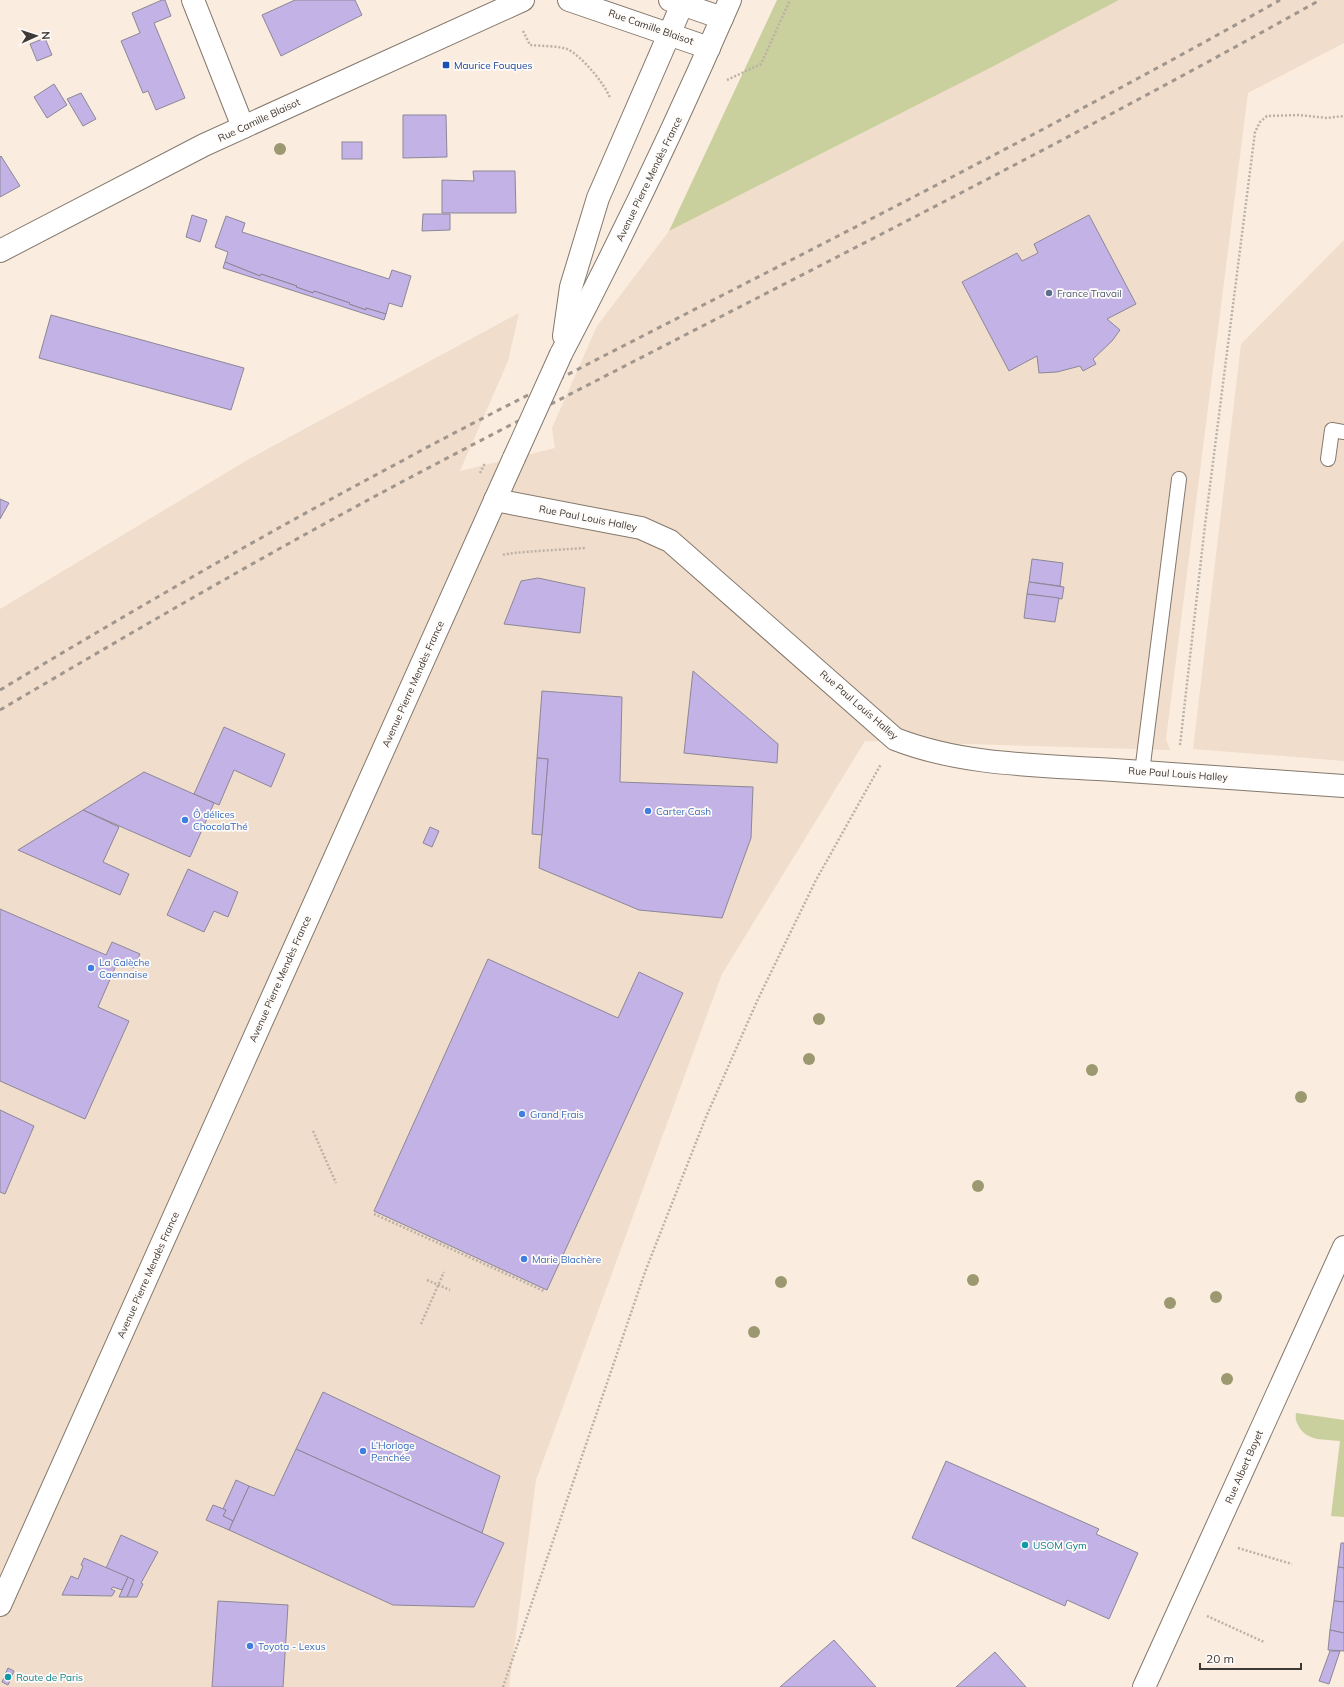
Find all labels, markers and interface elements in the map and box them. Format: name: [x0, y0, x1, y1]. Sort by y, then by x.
street label: Rue Camille Blaisot: [607, 6, 696, 48]
north arrow: [16, 16, 56, 56]
text: N: [39, 31, 53, 40]
place label: Maurice Fouques: [454, 59, 532, 72]
marker: Maurice Fouques: [441, 60, 451, 70]
street label: Rue Camille Blaisot: [216, 95, 303, 145]
street label: Avenue Pierre Mendès France: [613, 115, 685, 243]
place label: France Travail: [1057, 287, 1122, 300]
marker: France Travail: [1044, 288, 1054, 298]
street label: Rue Paul Louis Halley: [538, 502, 639, 534]
street label: Avenue Pierre Mendès France: [379, 619, 447, 749]
street label: Rue Paul Louis Halley: [817, 667, 901, 743]
street label: Rue Paul Louis Halley: [1128, 764, 1229, 784]
place label: Carter Cash: [656, 805, 711, 818]
marker: Carter Cash: [643, 806, 653, 816]
place label: Ô délices ChocolaThé: [193, 808, 248, 833]
marker: Ô délices ChocolaThé: [180, 815, 190, 825]
street label: Avenue Pierre Mendès France: [246, 914, 314, 1044]
place label: La Calèche Caennaise: [99, 956, 150, 981]
marker: La Calèche Caennaise: [86, 963, 96, 973]
place label: Grand Frais: [530, 1108, 584, 1121]
marker: Grand Frais: [517, 1109, 527, 1119]
street label: Avenue Pierre Mendès France: [114, 1210, 182, 1340]
place label: Marie Blachère: [532, 1253, 601, 1266]
marker: Marie Blachère: [519, 1254, 529, 1264]
street label: Rue Albert Bayet: [1222, 1428, 1266, 1506]
place label: L’Horloge Penchée: [371, 1439, 415, 1464]
marker: L’Horloge Penchée: [358, 1446, 368, 1456]
place label: USOM Gym: [1033, 1539, 1087, 1552]
marker: USOM Gym: [1020, 1540, 1030, 1550]
place label: Toyota - Lexus: [258, 1640, 326, 1653]
marker: Toyota - Lexus: [245, 1641, 255, 1651]
scale bar: [1200, 1645, 1301, 1671]
text: 20 m: [1206, 1651, 1234, 1666]
place label: Route de Paris: [16, 1671, 83, 1684]
marker: Route de Paris: [3, 1672, 13, 1682]

